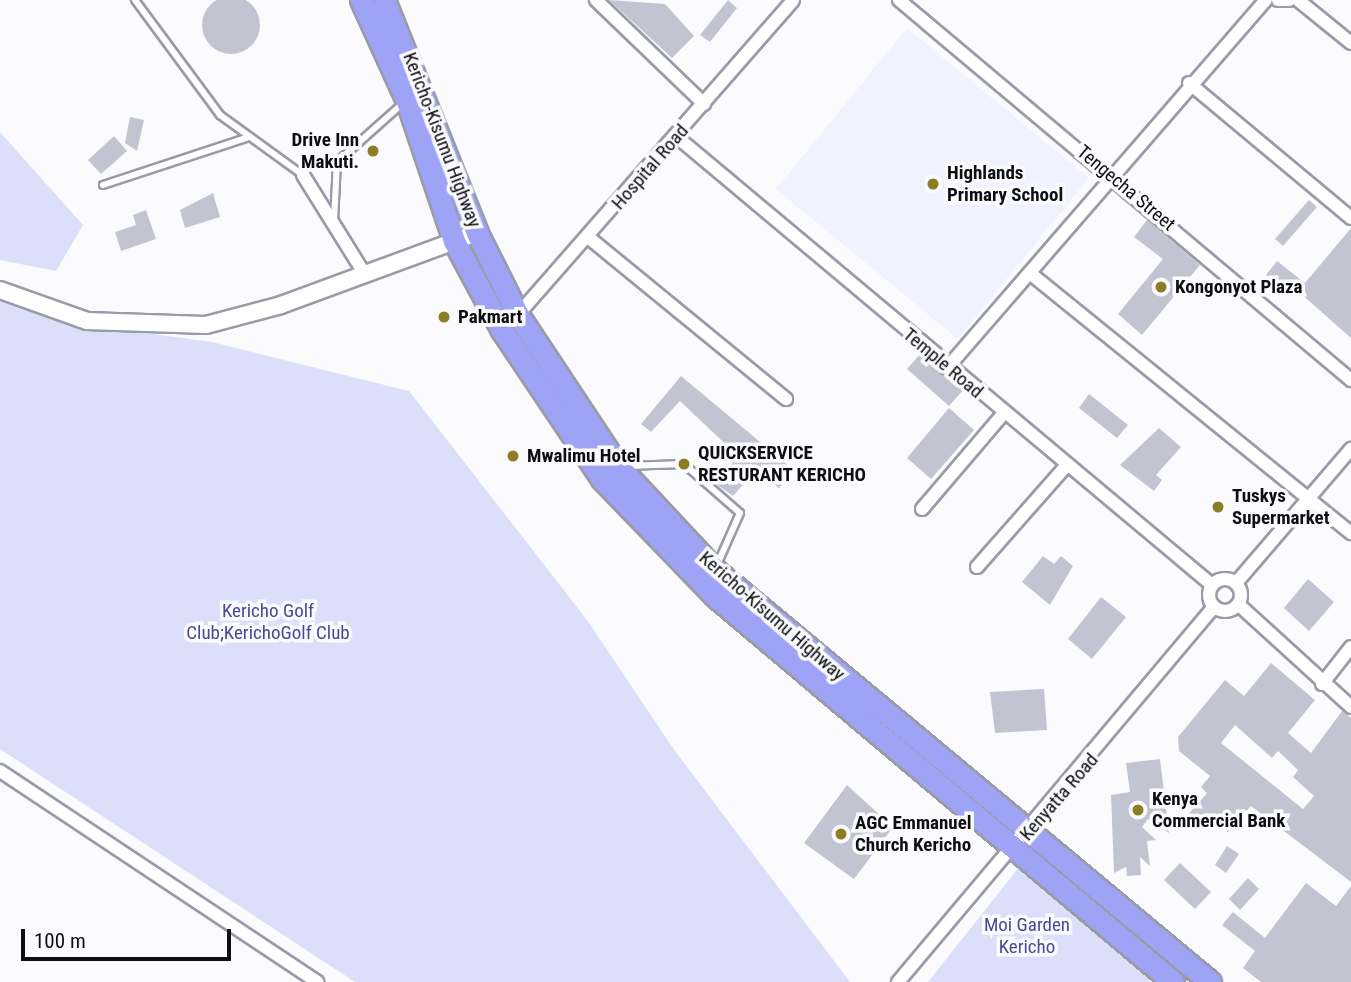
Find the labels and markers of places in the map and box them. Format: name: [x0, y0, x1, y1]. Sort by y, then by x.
place label: Drive Inn Makuti.: [291, 129, 359, 173]
marker: Drive Inn Makuti.: [365, 143, 381, 159]
place label: Highlands Primary School: [947, 162, 1063, 206]
marker: Highlands Primary School: [925, 176, 941, 192]
place label: Kongonyot Plaza: [1175, 276, 1302, 298]
marker: Kongonyot Plaza: [1153, 279, 1169, 295]
place label: Pakmart: [458, 306, 522, 328]
marker: Pakmart: [436, 309, 452, 325]
place label: QUICKSERVICE RESTURANT KERICHO: [698, 442, 867, 486]
place label: Mwalimu Hotel: [527, 445, 641, 467]
marker: Mwalimu Hotel: [505, 448, 521, 464]
marker: QUICKSERVICE RESTURANT KERICHO: [676, 456, 692, 472]
place label: Tuskys Supermarket: [1232, 485, 1330, 529]
marker: Tuskys Supermarket: [1210, 499, 1226, 515]
place label: Kenya Commercial Bank: [1152, 788, 1285, 832]
marker: Kenya Commercial Bank: [1130, 802, 1146, 818]
place label: AGC Emmanuel Church Kericho: [855, 812, 972, 856]
marker: AGC Emmanuel Church Kericho: [833, 826, 849, 842]

